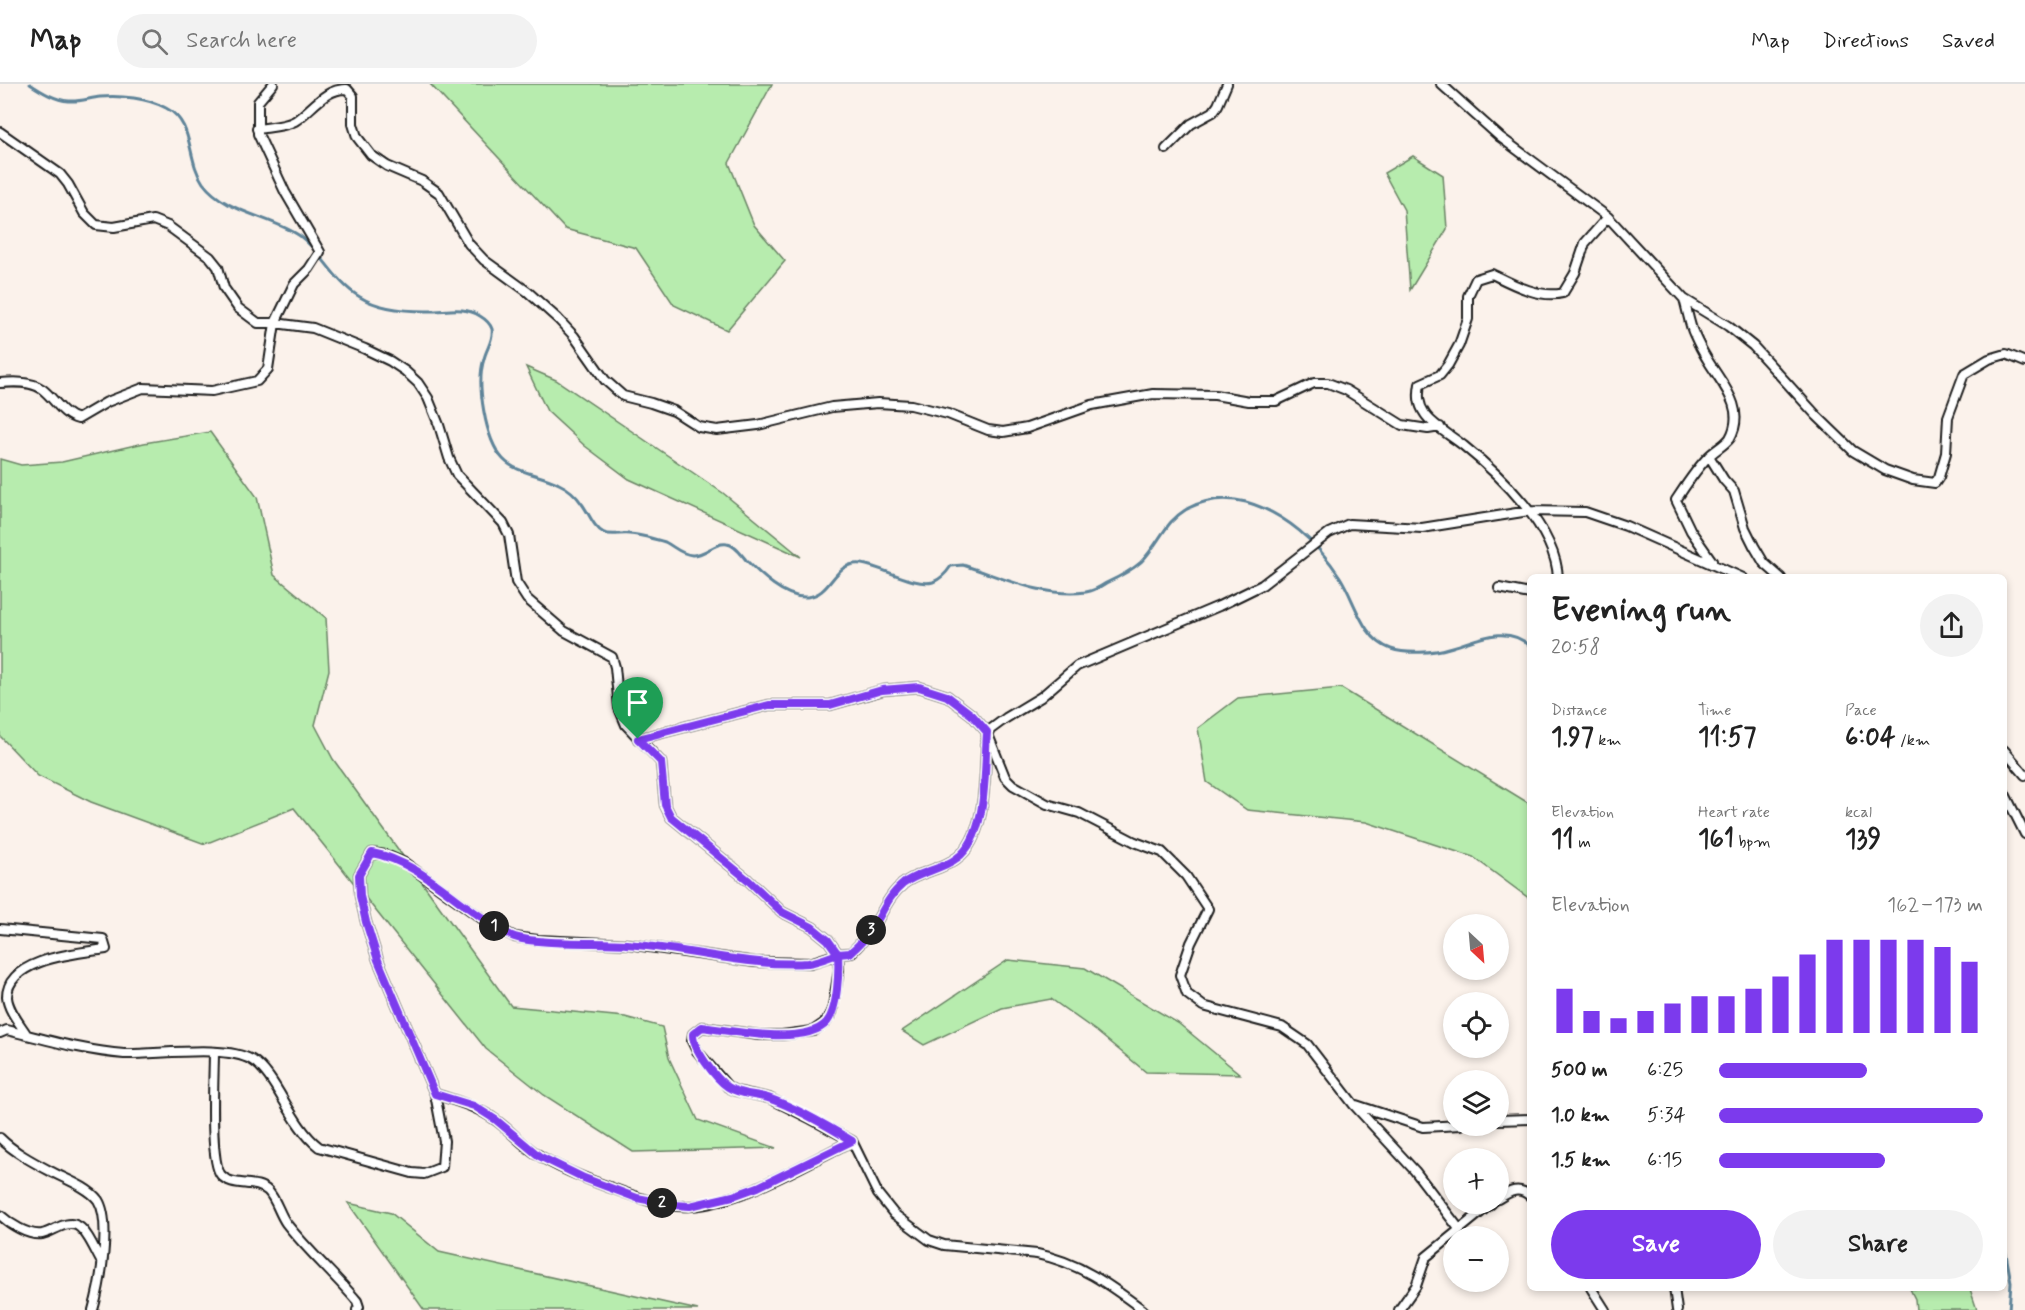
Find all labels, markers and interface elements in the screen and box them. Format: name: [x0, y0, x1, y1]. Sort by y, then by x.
search box: [117, 14, 537, 68]
text: Map: [30, 23, 81, 60]
icon: search: [138, 25, 171, 58]
text: Search here: [186, 27, 297, 55]
text: Map: [1751, 27, 1790, 55]
text: Directions: [1823, 27, 1909, 55]
text: Saved: [1942, 27, 1995, 55]
text: Evening run: [1551, 589, 1731, 633]
button: share: [1920, 594, 1983, 657]
text: 20:58: [1551, 634, 1601, 661]
pin: [612, 677, 663, 739]
icon: arrive: [621, 686, 654, 719]
text: Distance: [1551, 700, 1607, 721]
text: Time: [1698, 700, 1732, 721]
text: Pace: [1845, 700, 1877, 721]
text: 1.97: [1551, 721, 1594, 755]
text: 11:57: [1698, 721, 1756, 755]
text: 6:04: [1845, 721, 1896, 755]
text: km: [1594, 730, 1622, 751]
text: /km: [1896, 730, 1930, 751]
text: Elevation: [1551, 802, 1614, 823]
text: Heart rate: [1698, 802, 1770, 823]
text: kcal: [1845, 802, 1872, 823]
text: 11: [1551, 823, 1574, 857]
text: 161: [1698, 823, 1734, 857]
text: 139: [1845, 823, 1881, 857]
text: m: [1574, 832, 1591, 853]
text: bpm: [1734, 832, 1771, 853]
text: Elevation: [1551, 892, 1630, 919]
text: 162–173 m: [1887, 892, 1983, 919]
pin: 1: [479, 911, 509, 941]
north arrow: [1443, 914, 1509, 980]
map controls: [1443, 914, 1509, 1292]
text: 1: [490, 915, 498, 936]
pin: 3: [856, 915, 886, 945]
text: 3: [867, 919, 875, 940]
button: locate: [1443, 992, 1509, 1058]
text: 500 m: [1551, 1057, 1608, 1084]
text: 6:25: [1647, 1057, 1683, 1084]
button: layers: [1443, 1070, 1509, 1136]
text: 1.0 km: [1551, 1102, 1610, 1129]
text: 5:34: [1647, 1102, 1686, 1129]
text: 1.5 km: [1551, 1147, 1611, 1174]
text: 6:15: [1647, 1147, 1682, 1174]
button: +: [1443, 1148, 1509, 1214]
pin: 2: [647, 1188, 677, 1218]
text: 2: [658, 1192, 666, 1213]
button: Save: [1551, 1210, 1761, 1279]
button: Share: [1773, 1210, 1983, 1279]
button: −: [1443, 1226, 1509, 1292]

